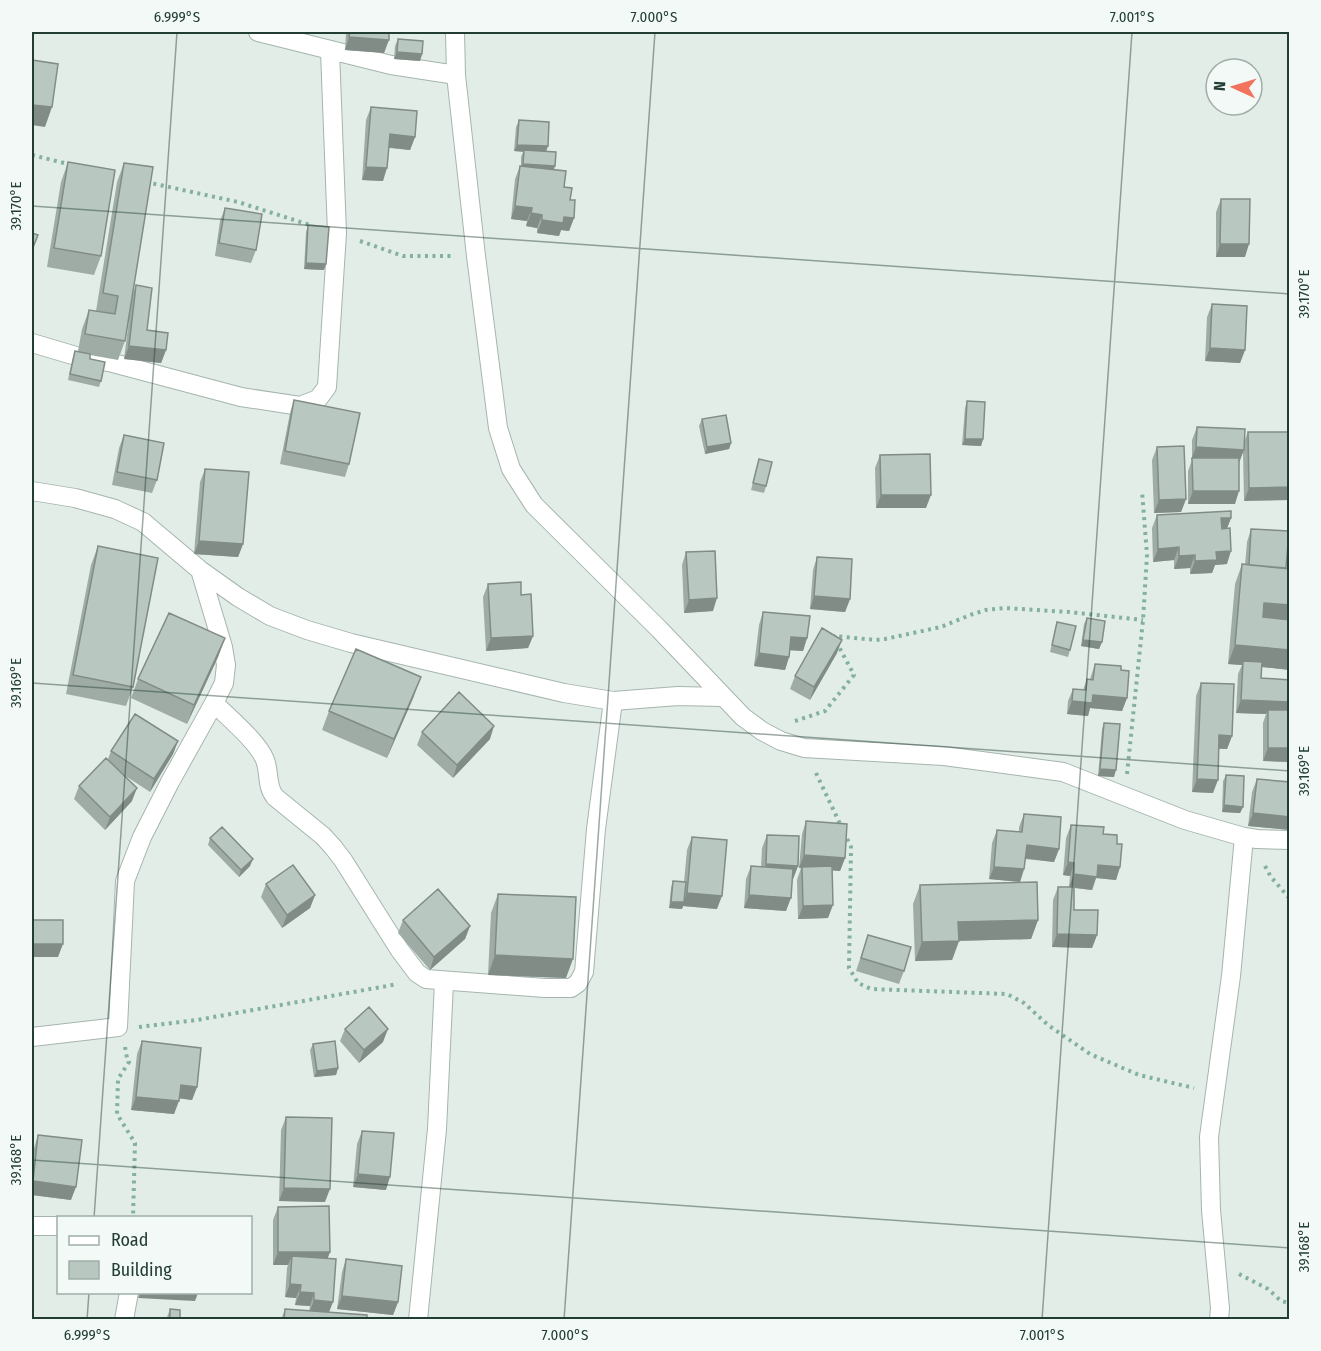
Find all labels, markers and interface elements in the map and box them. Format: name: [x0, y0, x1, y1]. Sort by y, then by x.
text: 6.999°S: [154, 8, 200, 26]
text: 7.000°S: [631, 8, 678, 26]
text: 7.001°S: [1110, 8, 1154, 26]
north arrow: [1204, 57, 1264, 117]
text: N: [1210, 81, 1229, 91]
text: 39.170°E: [7, 181, 25, 231]
text: 39.170°E: [1295, 269, 1313, 319]
text: 39.169°E: [7, 658, 25, 708]
text: 39.169°E: [1295, 746, 1313, 796]
text: 39.168°E: [7, 1135, 25, 1185]
legend: [57, 1216, 252, 1294]
text: 39.168°E: [1295, 1222, 1313, 1272]
text: Road: [111, 1229, 148, 1251]
text: Building: [111, 1259, 172, 1281]
text: 6.999°S: [64, 1326, 110, 1344]
text: 7.000°S: [542, 1326, 589, 1344]
text: 7.001°S: [1020, 1326, 1064, 1344]

